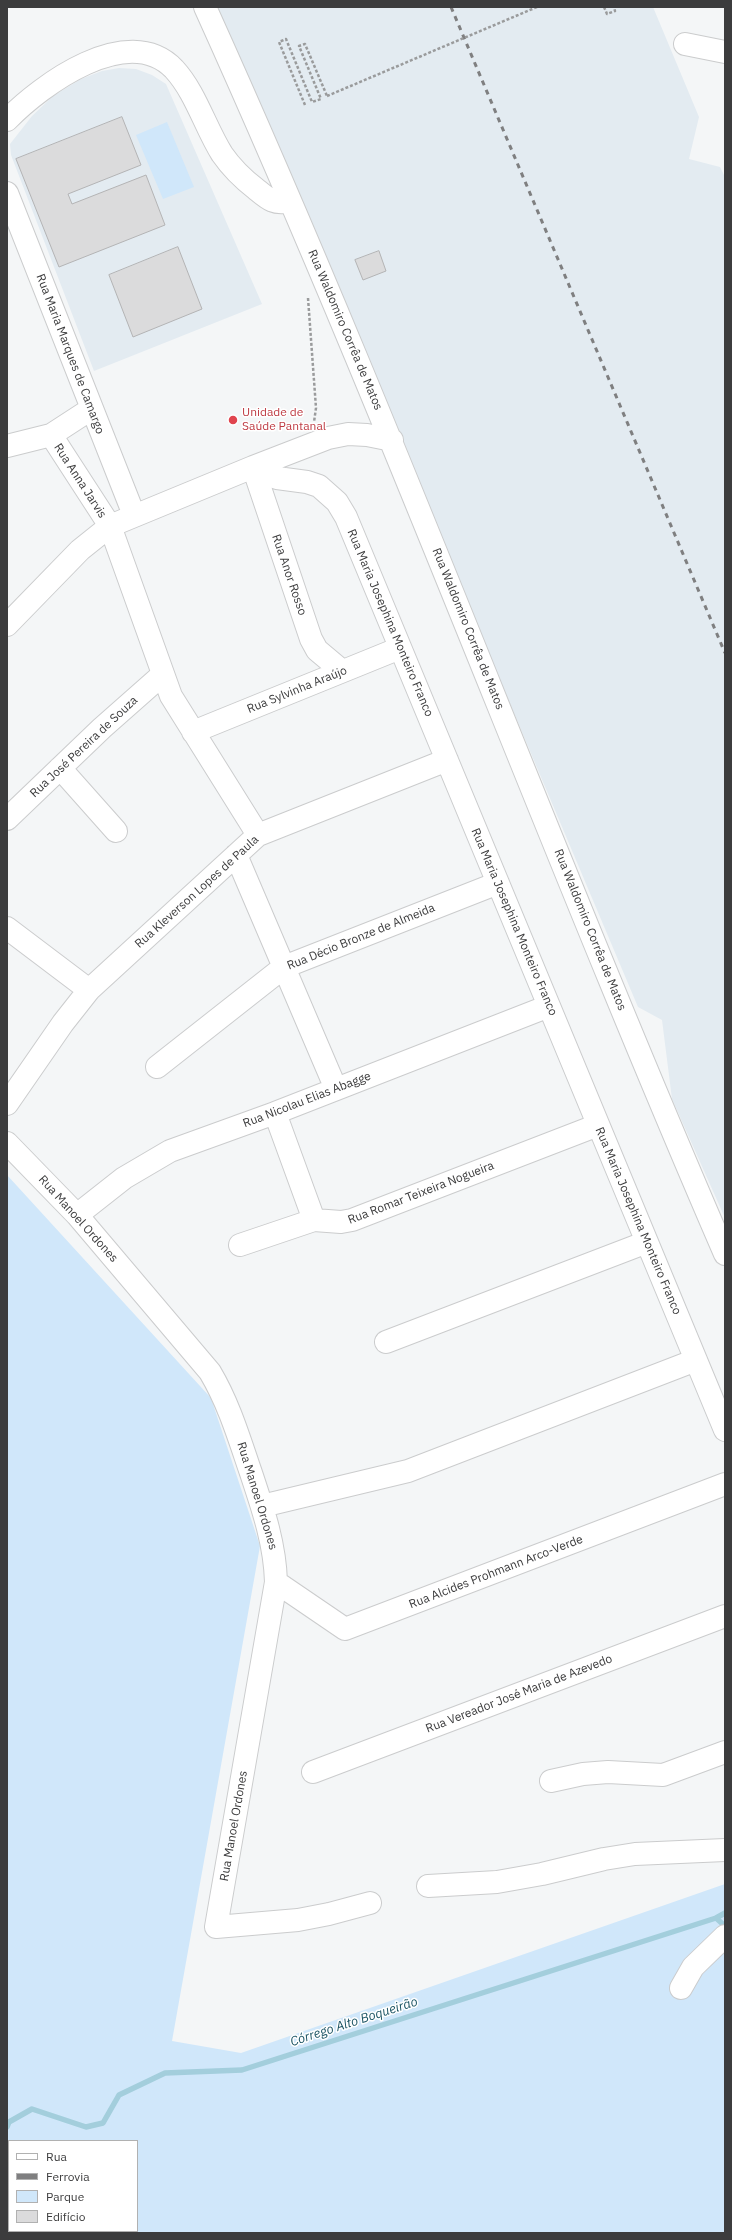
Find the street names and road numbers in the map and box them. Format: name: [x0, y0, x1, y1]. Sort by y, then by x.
street label: Rua Waldomiro Corrêa de Matos: [305, 248, 385, 412]
street label: Rua Maria Marques de Camargo: [33, 272, 107, 436]
street label: Rua Anna Jarvis: [51, 441, 109, 521]
street label: Rua Maria Josephina Monteiro Franco: [344, 527, 436, 719]
street label: Rua Anor Rosso: [268, 533, 310, 617]
street label: Rua Waldomiro Corrêa de Matos: [429, 546, 507, 712]
street label: Rua Sylvinha Araújo: [245, 663, 349, 717]
street label: Rua José Pereira de Souza: [27, 693, 141, 801]
street label: Rua Maria Josephina Monteiro Franco: [468, 826, 560, 1018]
street label: Rua Kleverson Lopes de Paula: [132, 833, 262, 951]
street label: Rua Waldomiro Corrêa de Matos: [551, 847, 629, 1013]
street label: Rua Décio Bronze de Almeida: [285, 901, 437, 973]
street label: Rua Nicolau Elias Abagge: [241, 1069, 373, 1131]
street label: Rua Maria Josephina Monteiro Franco: [592, 1125, 684, 1317]
street label: Rua Romar Teixeira Nogueira: [346, 1158, 496, 1228]
street label: Rua Manoel Ordones: [35, 1173, 121, 1265]
street label: Rua Manoel Ordones: [234, 1440, 280, 1552]
street label: Rua Alcides Prohmann Arco-Verde: [407, 1532, 585, 1612]
street label: Rua Vereador José Maria de Azevedo: [424, 1652, 614, 1736]
street label: Rua Manoel Ordones: [217, 1770, 251, 1882]

